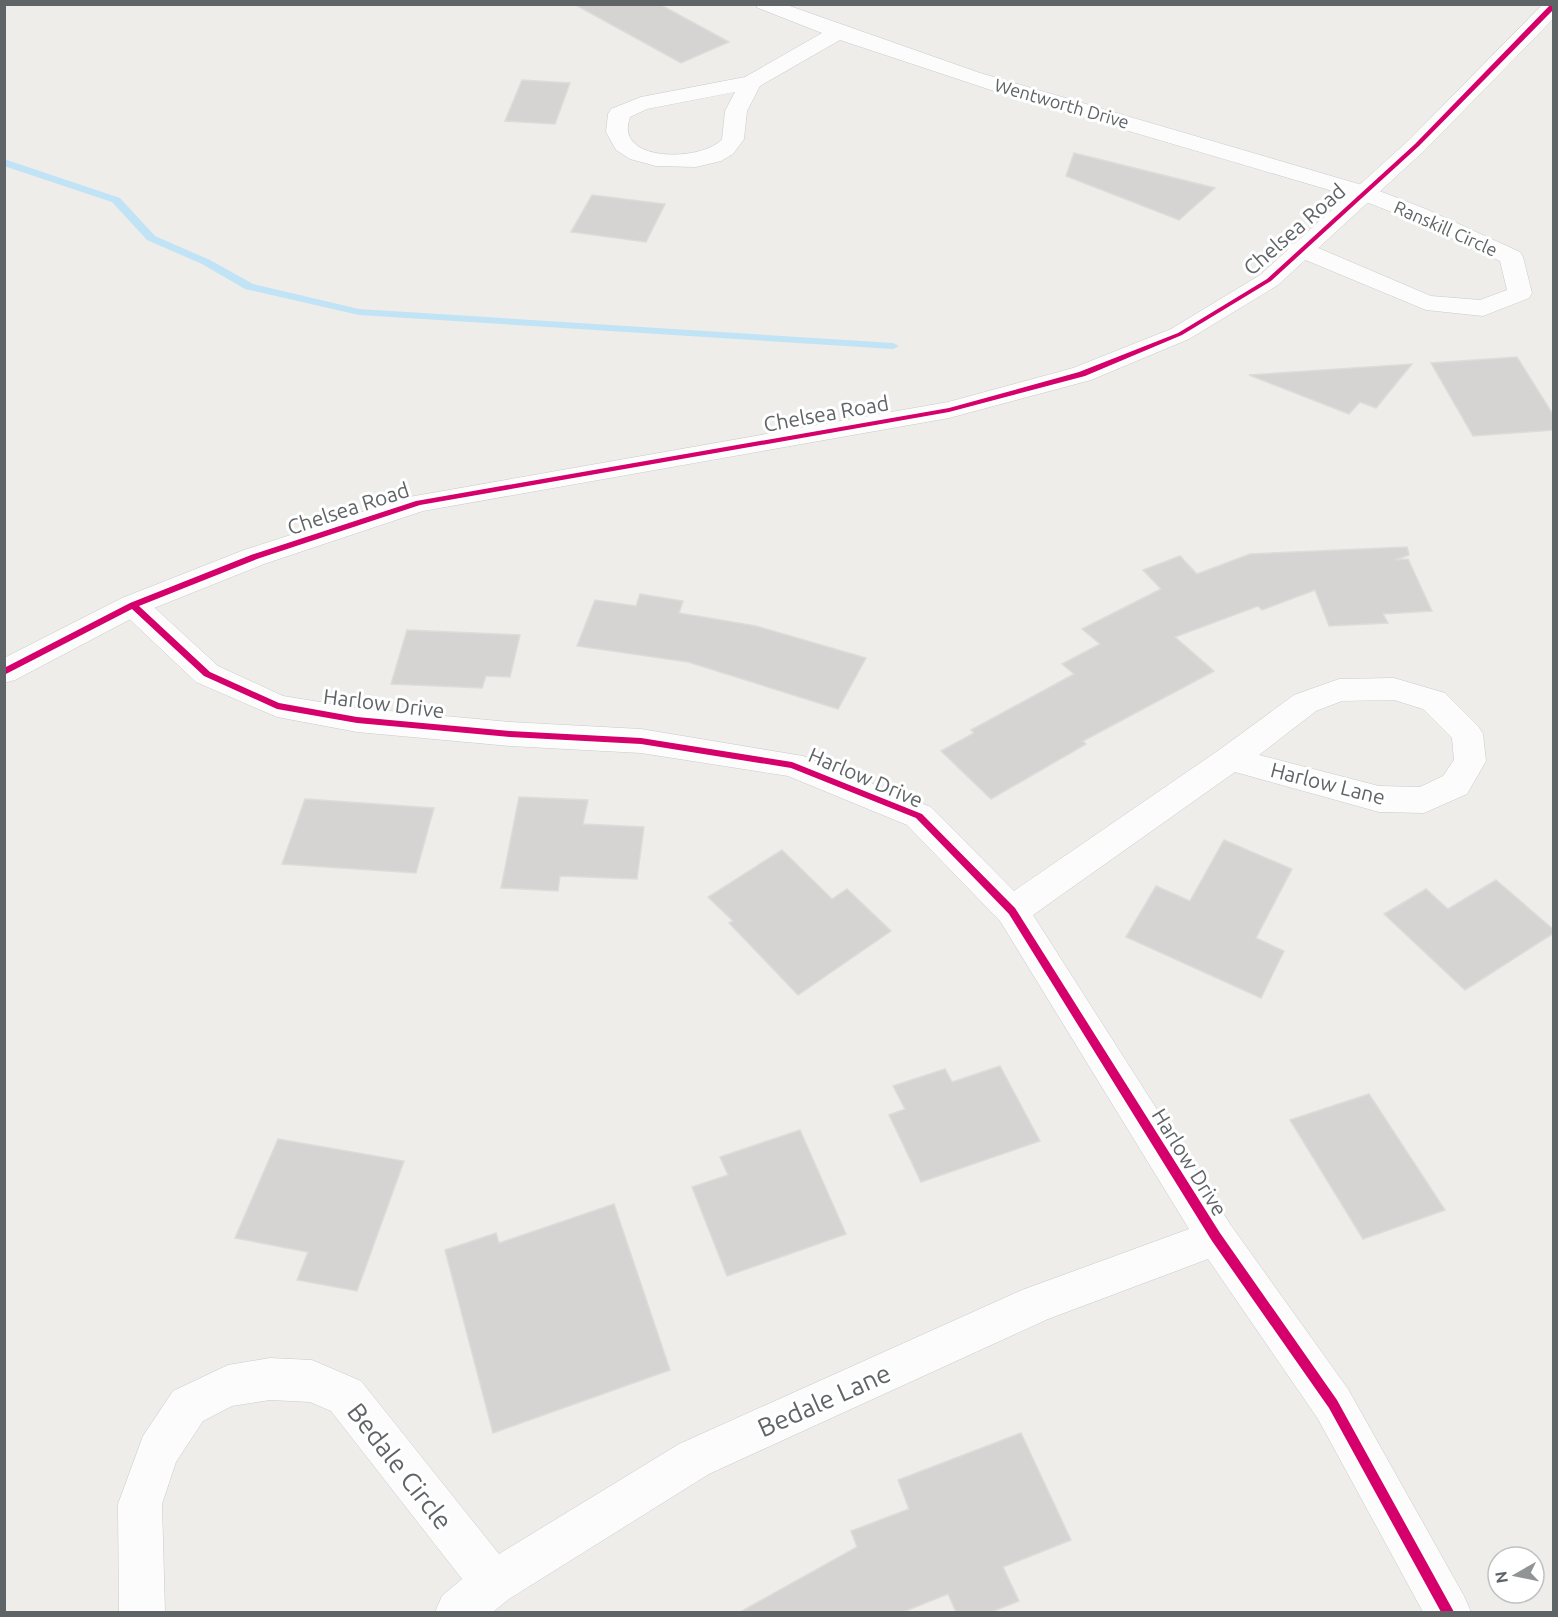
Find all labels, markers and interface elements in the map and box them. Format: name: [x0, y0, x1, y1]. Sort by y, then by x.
street label: Wentworth Drive: [992, 74, 1132, 132]
street label: Chelsea Road: [1238, 178, 1350, 280]
street label: Ranskill Circle: [1391, 196, 1501, 260]
street label: Chelsea Road: [762, 390, 890, 436]
street label: Chelsea Road: [284, 477, 412, 539]
street label: Harlow Drive: [322, 684, 446, 722]
street label: Harlow Drive: [805, 742, 927, 812]
street label: Harlow Lane: [1268, 757, 1388, 809]
street label: Harlow Drive: [1148, 1104, 1232, 1220]
street label: Bedale Lane: [753, 1358, 895, 1442]
street label: Bedale Circle: [342, 1397, 458, 1535]
north arrow: [1486, 1545, 1546, 1605]
text: N: [1491, 1570, 1511, 1585]

